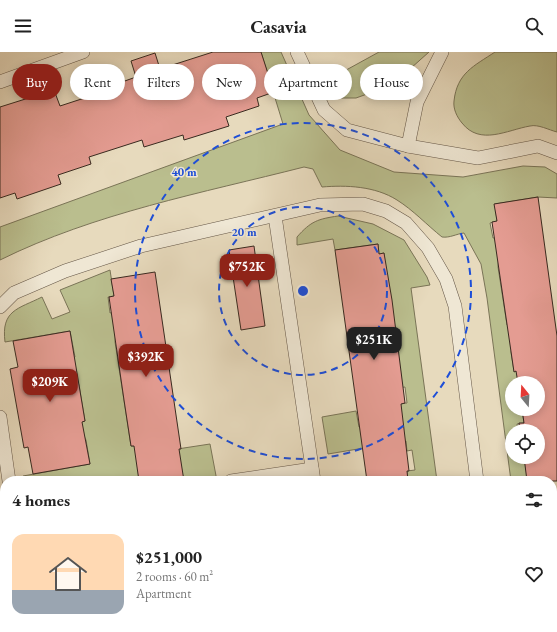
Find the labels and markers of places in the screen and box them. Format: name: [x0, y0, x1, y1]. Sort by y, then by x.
pin: $752K: [219, 254, 275, 288]
centre of rings: [296, 284, 310, 298]
pin: $251K: [346, 327, 402, 361]
pin: $392K: [118, 344, 174, 378]
pin: $209K: [22, 369, 78, 403]

